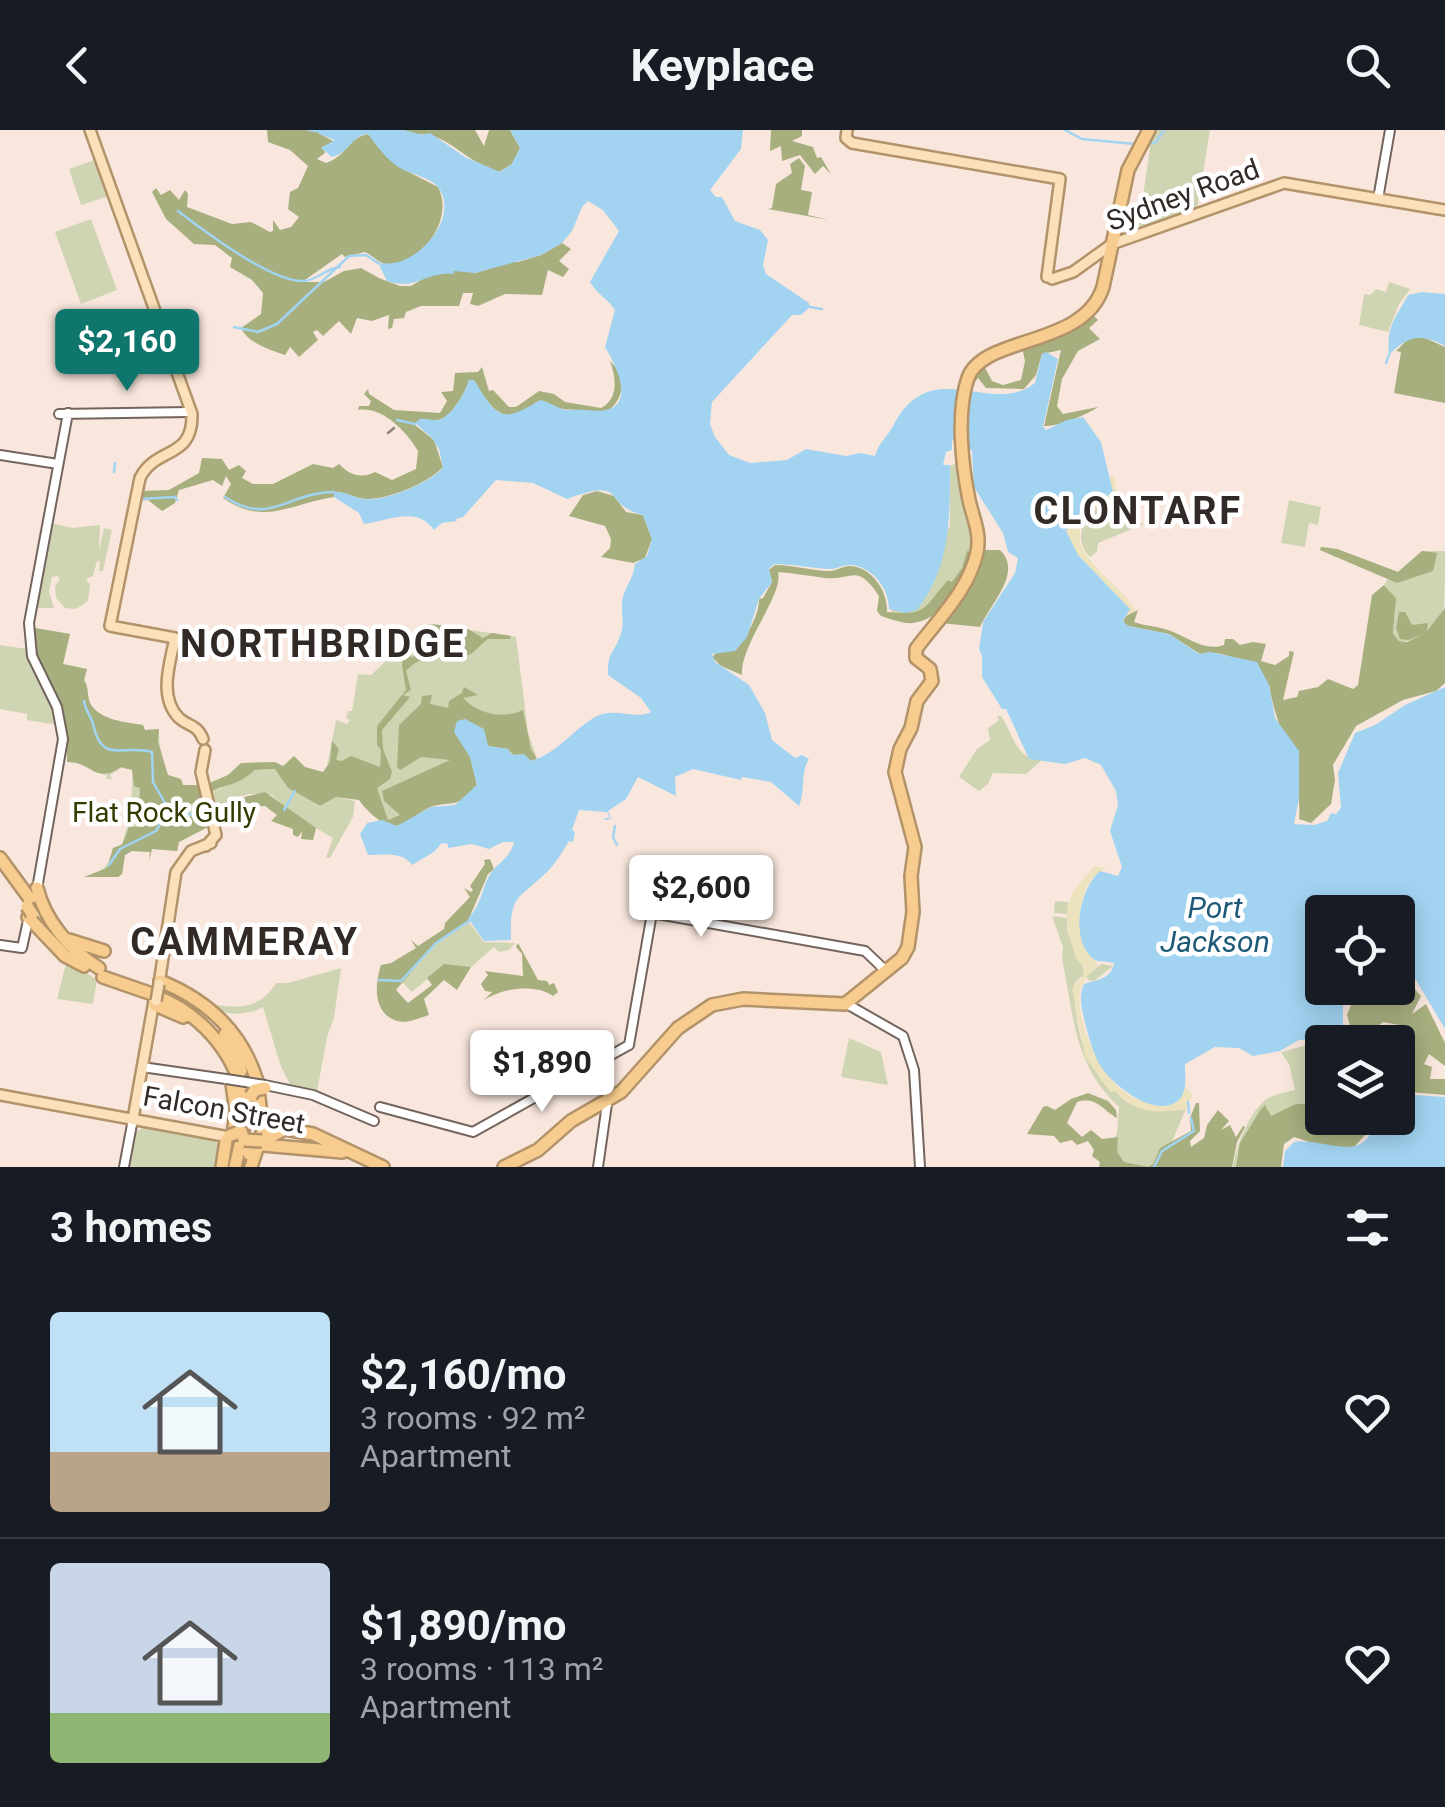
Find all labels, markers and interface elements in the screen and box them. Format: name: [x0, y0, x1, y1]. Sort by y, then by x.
icon: back: [50, 38, 105, 93]
icon: search: [1340, 38, 1395, 93]
text: Keyplace: [631, 39, 814, 92]
street label: Sydney Road: [1102, 152, 1264, 238]
pin: $2,160: [46, 309, 208, 394]
text: $2,160: [77, 322, 177, 360]
district label: CLONTARF: [1034, 489, 1243, 533]
district label: NORTHBRIDGE: [180, 622, 466, 666]
park label: Flat Rock Gully: [72, 796, 256, 829]
pin: $2,600: [620, 855, 782, 940]
text: $2,600: [651, 868, 751, 906]
water label: Port Jackson: [1160, 890, 1270, 959]
map controls: [1305, 895, 1415, 1135]
button: locate: [1305, 895, 1415, 1005]
district label: CAMMERAY: [130, 920, 360, 964]
button: layers: [1305, 1025, 1415, 1135]
pin: $1,890: [461, 1030, 623, 1115]
text: $1,890: [492, 1043, 592, 1081]
street label: Falcon Street: [140, 1080, 308, 1140]
icon: filters: [1340, 1200, 1395, 1255]
text: 3 homes: [50, 1203, 212, 1252]
text: $2,160/mo: [360, 1350, 567, 1399]
icon: home: [130, 1352, 250, 1472]
icon: heart: [1340, 1385, 1395, 1440]
text: 3 rooms · 92 m²: [360, 1399, 585, 1437]
text: Apartment: [360, 1437, 512, 1475]
text: $1,890/mo: [360, 1601, 567, 1650]
icon: home: [130, 1603, 250, 1723]
icon: heart: [1340, 1636, 1395, 1691]
text: 3 rooms · 113 m²: [360, 1650, 603, 1688]
text: Apartment: [360, 1688, 512, 1726]

